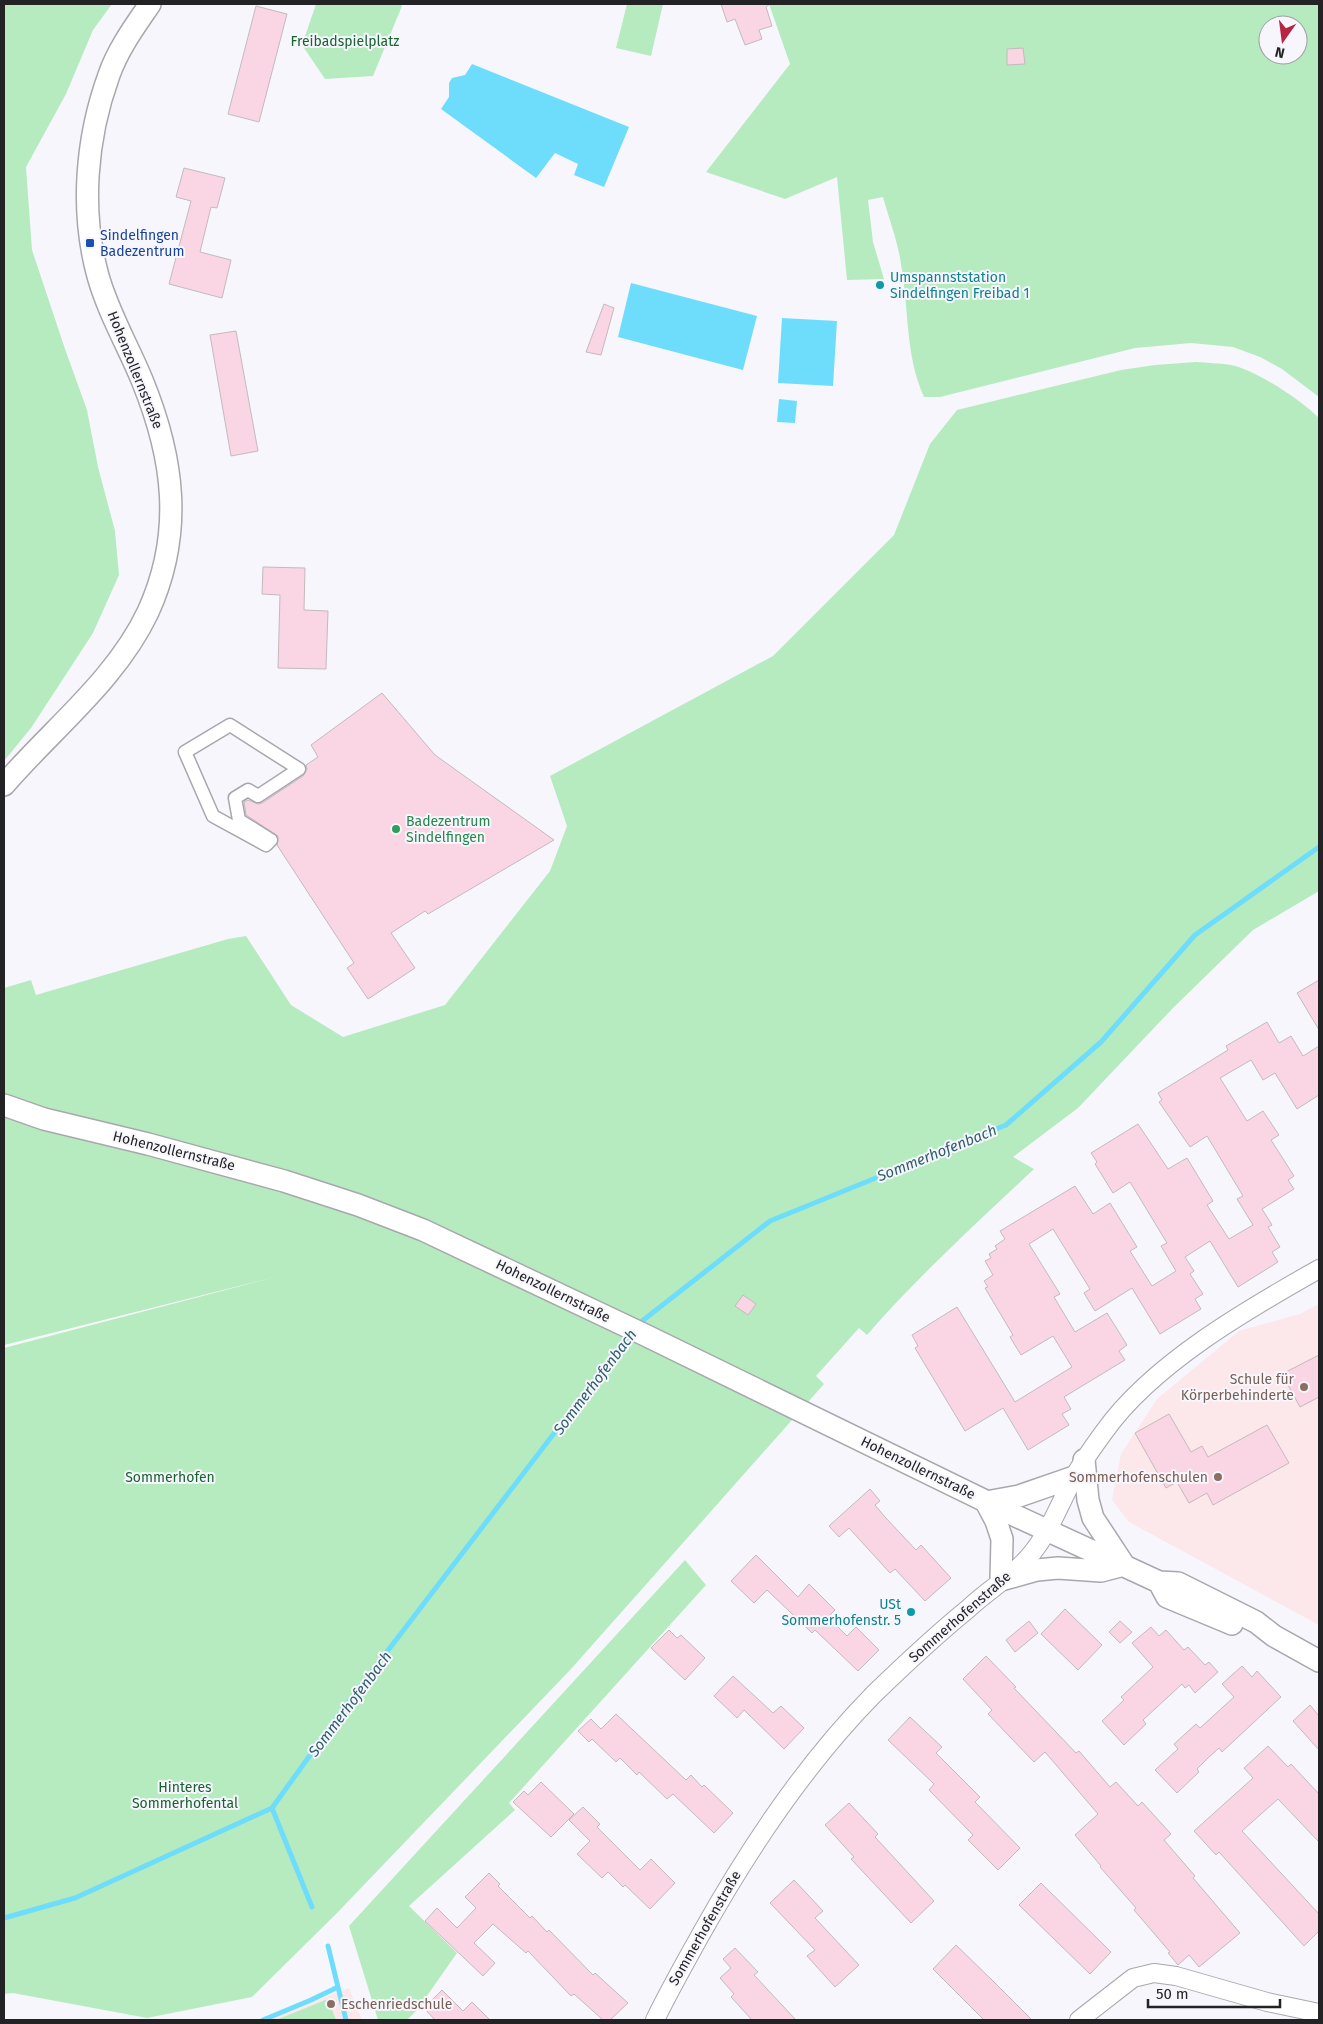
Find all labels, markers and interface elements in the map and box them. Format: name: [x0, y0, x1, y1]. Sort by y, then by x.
north arrow: [1258, 15, 1308, 65]
park label: Freibadspielplatz: [291, 33, 399, 50]
text: N: [1273, 43, 1287, 62]
place label: Sindelfingen Badezentrum: [100, 227, 185, 260]
marker: Sindelfingen Badezentrum: [84, 237, 96, 249]
place label: Umspannststation Sindelfingen Freibad 1: [890, 269, 1030, 302]
marker: Umspannststation Sindelfingen Freibad 1: [874, 279, 886, 291]
street label: Hohenzollernstraße: [104, 309, 166, 431]
place label: Badezentrum Sindelfingen: [406, 813, 491, 846]
marker: Badezentrum Sindelfingen: [390, 823, 402, 835]
water label: Sommerhofenbach: [874, 1121, 999, 1186]
street label: Hohenzollernstraße: [111, 1128, 237, 1174]
street label: Hohenzollernstraße: [493, 1256, 613, 1326]
water label: Sommerhofenbach: [549, 1326, 640, 1439]
place label: Schule für Körperbehinderte: [1181, 1371, 1295, 1404]
marker: Schule für Körperbehinderte: [1298, 1381, 1310, 1393]
street label: Hohenzollernstraße: [858, 1433, 978, 1503]
park label: Sommerhofen: [125, 1469, 215, 1486]
place label: Sommerhofenschulen: [1069, 1469, 1208, 1486]
marker: Sommerhofenschulen: [1212, 1471, 1224, 1483]
street label: Sommerhofenstraße: [905, 1568, 1015, 1666]
place label: USt Sommerhofenstr. 5: [781, 1596, 902, 1629]
marker: USt Sommerhofenstr. 5: [905, 1606, 917, 1618]
water label: Sommerhofenbach: [304, 1648, 395, 1761]
park label: Hinteres Sommerhofental: [132, 1779, 238, 1812]
street label: Sommerhofenstraße: [665, 1868, 745, 1988]
scale bar: [1148, 1976, 1280, 2008]
text: 50 m: [1156, 1985, 1189, 2003]
place label: Eschenriedschule: [341, 1996, 452, 2013]
marker: Eschenriedschule: [325, 1998, 337, 2010]

